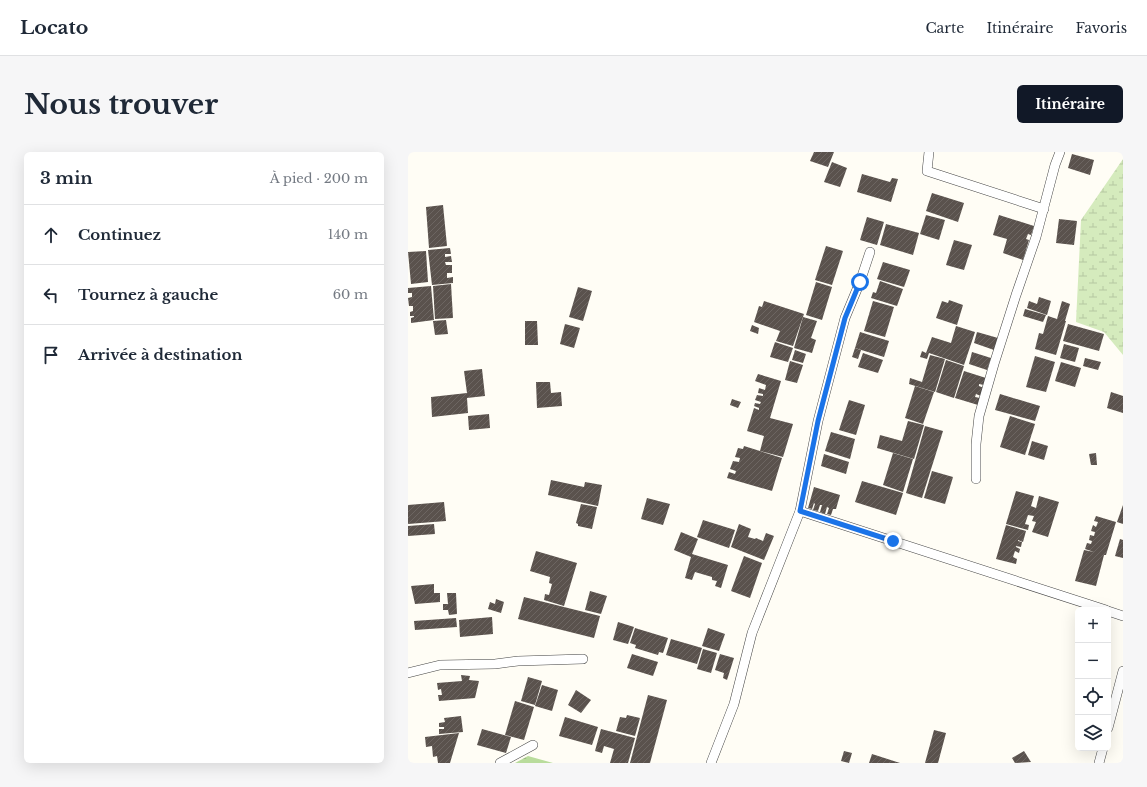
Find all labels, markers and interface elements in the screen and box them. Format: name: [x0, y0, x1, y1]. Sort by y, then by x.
text: Locato: [20, 16, 88, 39]
text: Carte: [925, 19, 964, 37]
text: Itinéraire: [986, 19, 1053, 37]
text: Favoris: [1075, 19, 1127, 37]
button: Itinéraire: [1017, 85, 1123, 123]
text: Nous trouver: [24, 87, 218, 122]
text: 3 min: [40, 168, 93, 189]
text: À pied · 200 m: [270, 170, 368, 187]
icon: ahead: [40, 224, 62, 246]
text: Continuez: [78, 225, 161, 244]
text: 140 m: [328, 226, 368, 243]
route start: [851, 273, 869, 291]
icon: left: [40, 284, 62, 306]
text: Tournez à gauche: [78, 285, 218, 304]
text: 60 m: [333, 286, 368, 303]
icon: arrive: [40, 344, 62, 366]
text: Arrivée à destination: [78, 345, 242, 364]
route end: [884, 532, 902, 550]
map controls: [1075, 607, 1111, 751]
button: +: [1075, 607, 1111, 643]
button: −: [1075, 643, 1111, 679]
button: locate: [1075, 679, 1111, 715]
button: layers: [1075, 715, 1111, 751]

